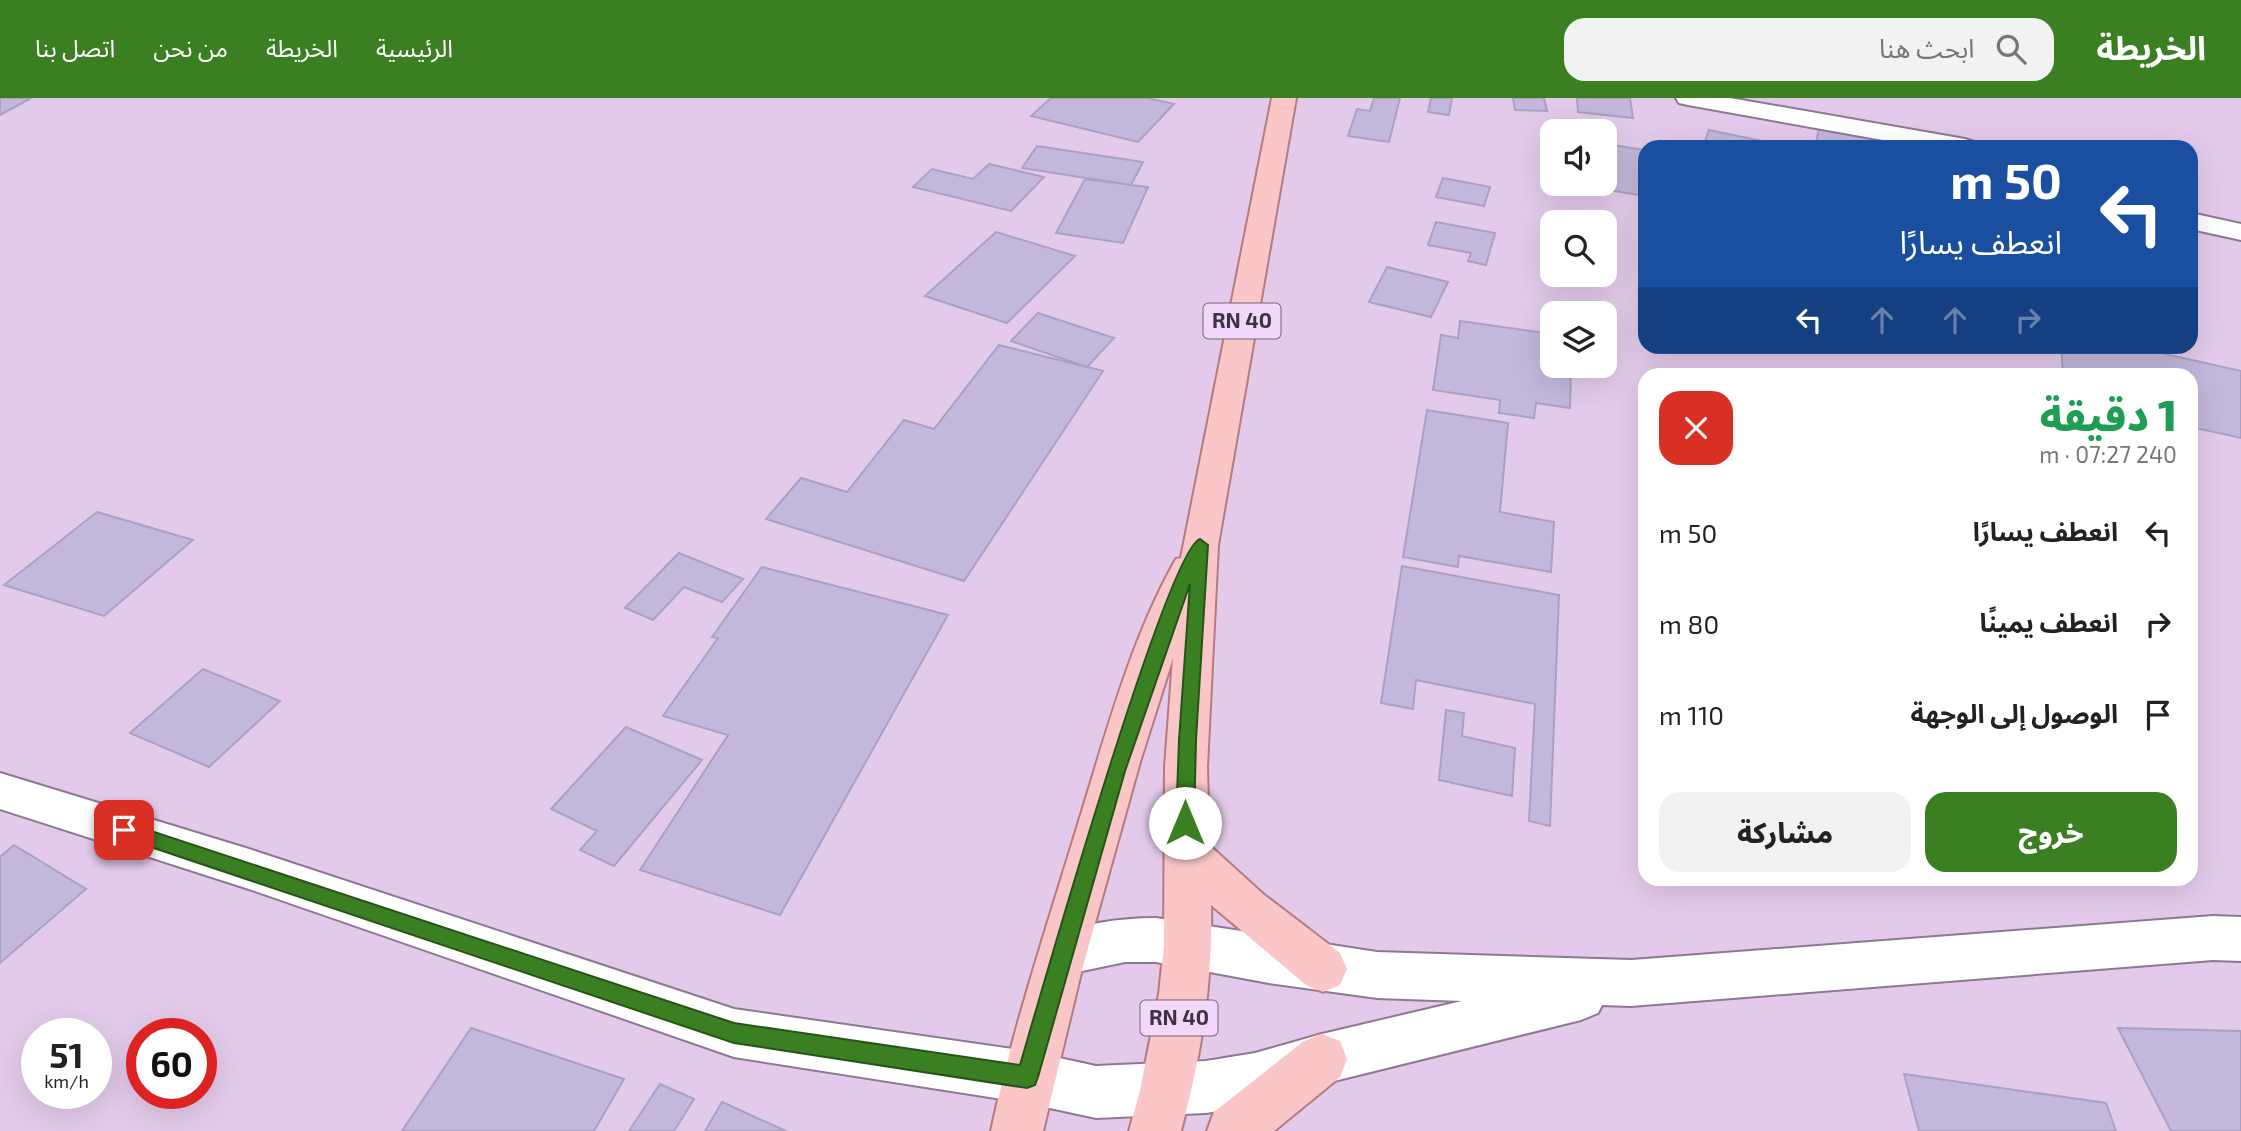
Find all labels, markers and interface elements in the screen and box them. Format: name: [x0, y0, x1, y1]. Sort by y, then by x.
search box: [1564, 18, 2054, 81]
text: الخريطة: [2096, 27, 2206, 67]
icon: search: [1992, 30, 2030, 68]
text: ابحث هنا: [1879, 32, 1974, 63]
text: اتصل بنا: [35, 33, 115, 62]
text: من نحن: [153, 33, 228, 62]
text: الخريطة: [266, 33, 338, 62]
text: الرئيسية: [376, 33, 453, 62]
map controls: [1540, 119, 1617, 378]
button: sound: [1540, 119, 1617, 196]
text: 50 m: [1950, 150, 2062, 209]
icon: left: [2086, 168, 2177, 259]
button: search: [1540, 210, 1617, 287]
text: انعطف يسارًا: [1899, 222, 2062, 260]
button: layers: [1540, 301, 1617, 378]
icon: left: [1790, 301, 1828, 339]
icon: ahead: [1863, 301, 1901, 339]
icon: ahead: [1936, 301, 1974, 339]
icon: right: [2009, 301, 2047, 339]
road number: RN 40: [1204, 304, 1280, 339]
text: 1 دقيقة: [2039, 389, 2177, 439]
button: close: [1659, 391, 1733, 465]
text: 240 m · 07:27: [2039, 440, 2177, 468]
icon: left: [2139, 514, 2177, 552]
text: انعطف يسارًا: [1973, 515, 2118, 546]
text: 50 m: [1659, 517, 1717, 548]
icon: right: [2139, 605, 2177, 643]
text: انعطف يمينًا: [1979, 606, 2118, 637]
text: 80 m: [1659, 608, 1719, 639]
icon: arrive: [2139, 696, 2177, 734]
text: الوصول إلى الوجهة: [1910, 697, 2118, 728]
text: 110 m: [1659, 699, 1724, 730]
position arrow: [1148, 786, 1222, 860]
button: مشاركة: [1659, 792, 1911, 872]
button: خروج: [1925, 792, 2177, 872]
pin: [94, 800, 154, 860]
icon: arrive: [105, 811, 143, 849]
road number: RN 40: [1140, 1000, 1218, 1035]
speed limit sign: 60: [126, 1018, 217, 1109]
text: 51: [49, 1033, 84, 1075]
text: km/h: [44, 1070, 89, 1092]

